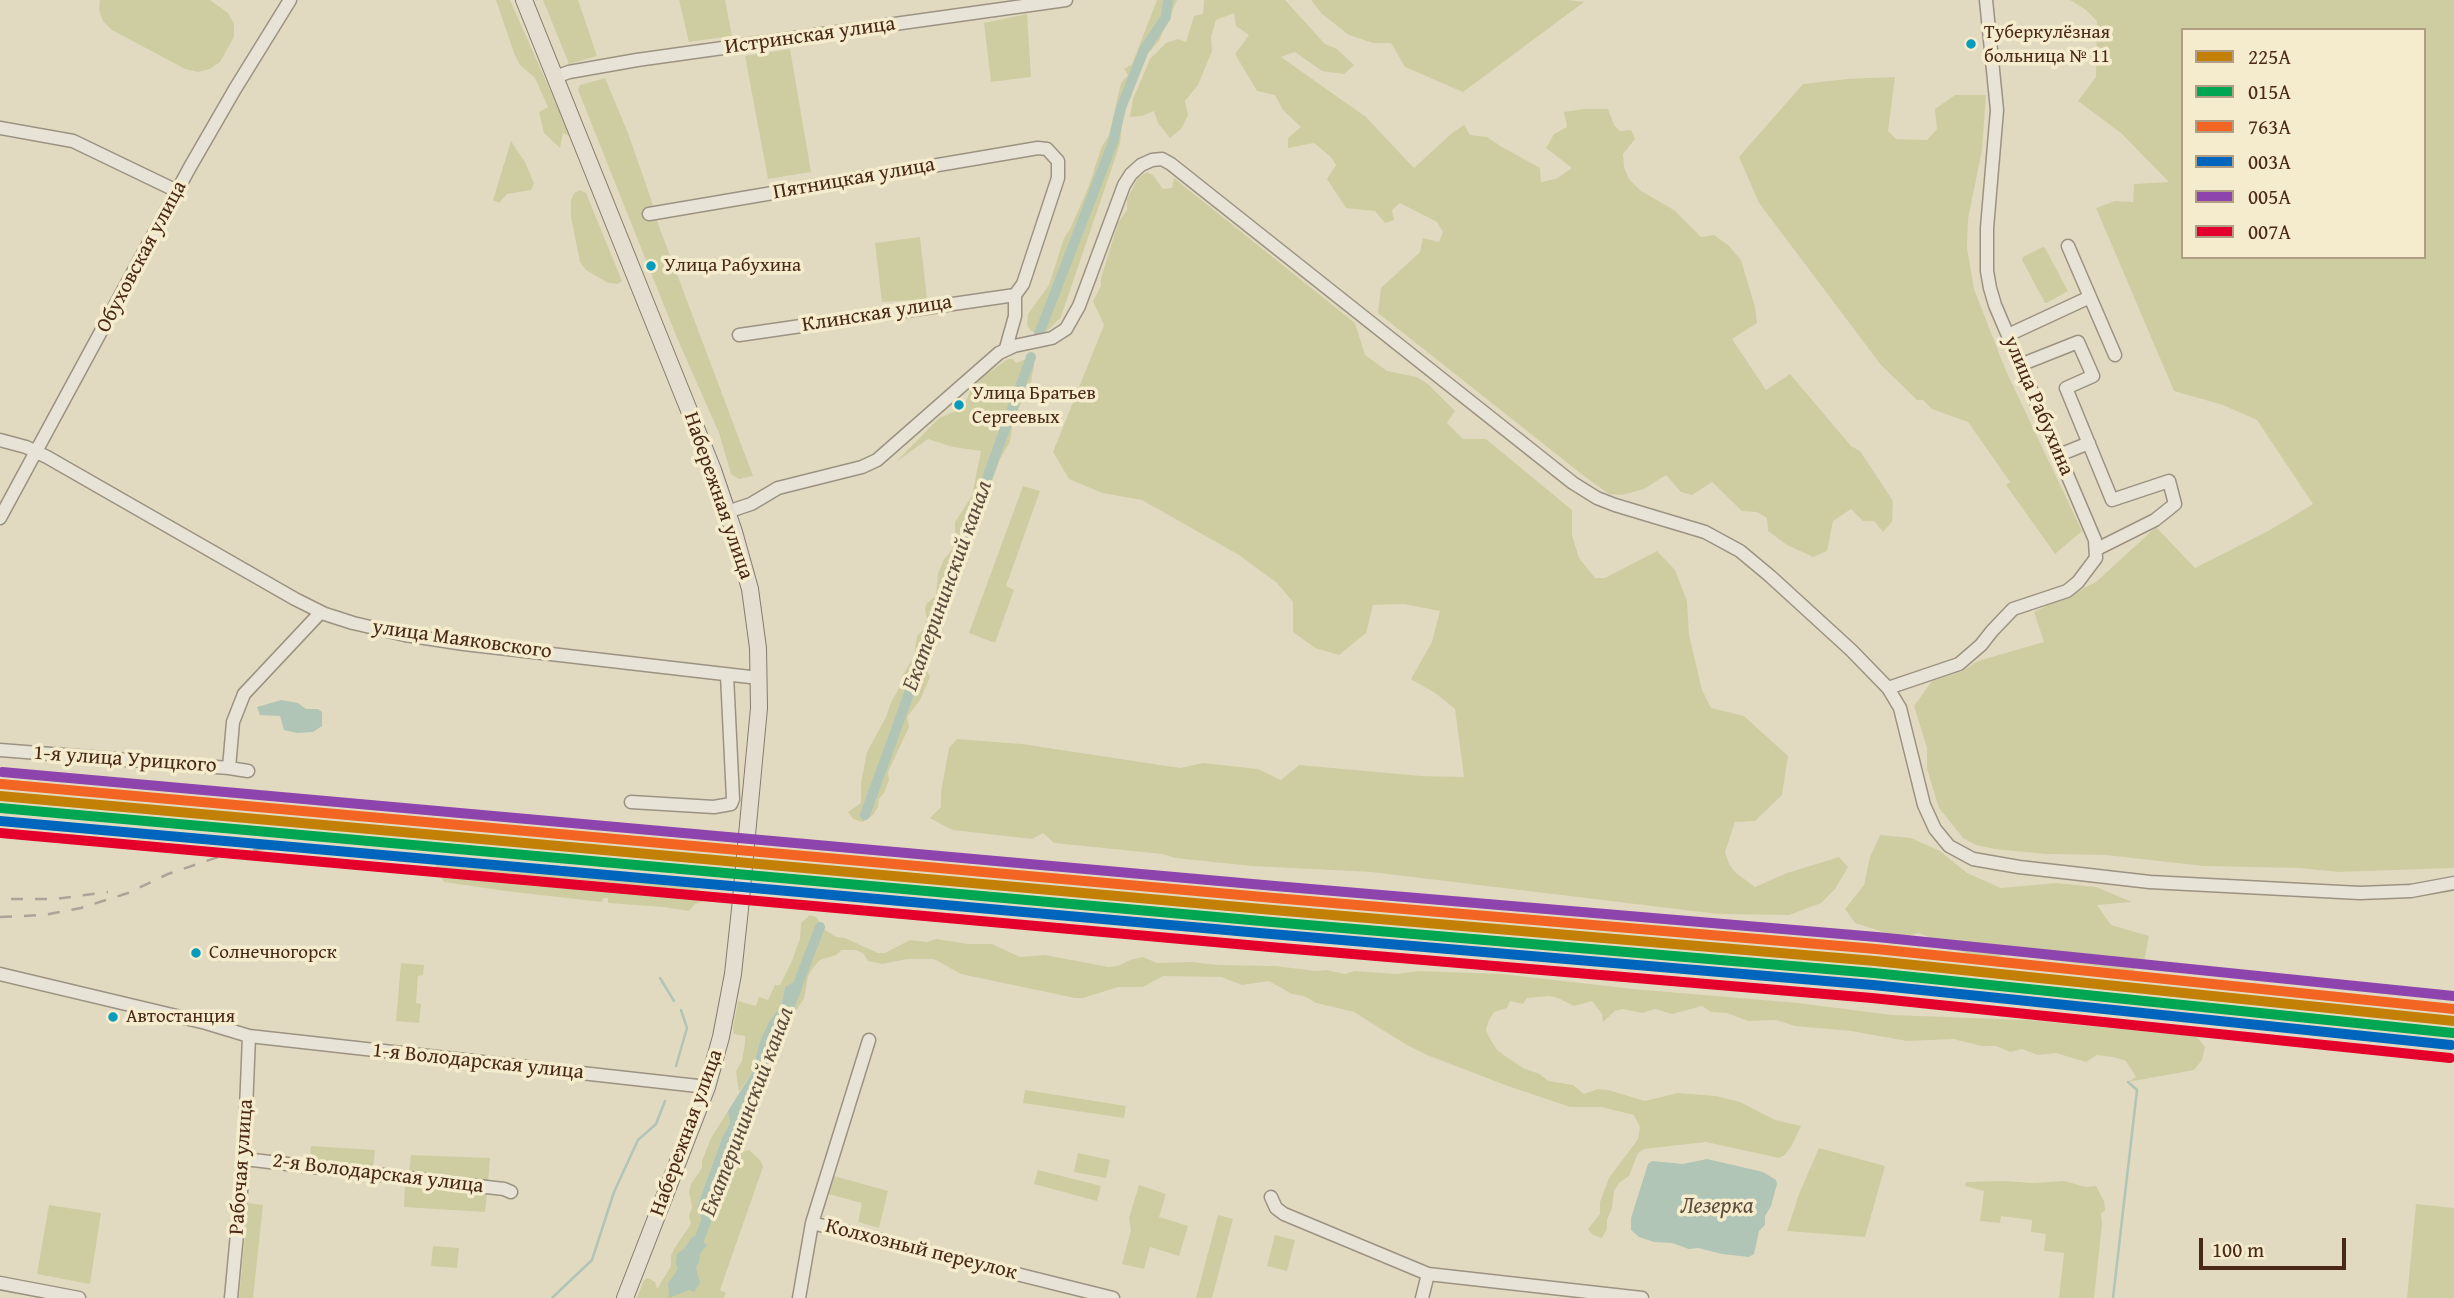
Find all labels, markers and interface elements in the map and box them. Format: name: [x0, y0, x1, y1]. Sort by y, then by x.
street label: Истринская улица: [723, 12, 897, 60]
place label: Туберкулёзная больница № 11: [1984, 22, 2110, 66]
legend: [2181, 28, 2426, 259]
marker: Туберкулёзная больница № 11: [1964, 37, 1978, 51]
text: 225А: [2248, 41, 2291, 72]
text: 015А: [2248, 76, 2291, 107]
text: 763А: [2248, 111, 2291, 142]
text: 003А: [2248, 146, 2291, 177]
street label: Пятницкая улица: [771, 152, 937, 206]
street label: Обуховская улица: [91, 177, 193, 337]
text: 005А: [2248, 181, 2291, 212]
text: 007А: [2248, 216, 2291, 247]
place label: Улица Рабухина: [664, 255, 801, 277]
marker: Улица Рабухина: [644, 259, 658, 273]
street label: Клинская улица: [800, 290, 954, 338]
street label: улица Рабухина: [1997, 332, 2079, 480]
place label: Улица Братьев Сергеевых: [972, 383, 1096, 427]
marker: Улица Братьев Сергеевых: [952, 398, 966, 412]
street label: Набережная улица: [678, 409, 758, 583]
water label: Екатерининский канал: [897, 477, 999, 695]
street label: улица Маяковского: [371, 615, 553, 665]
street label: 1-я улица Урицкого: [32, 741, 218, 779]
place label: Солнечногорск: [209, 942, 337, 964]
marker: Солнечногорск: [189, 946, 203, 960]
water label: Екатерининский канал: [695, 1004, 801, 1220]
place label: Автостанция: [126, 1006, 235, 1028]
marker: Автостанция: [106, 1010, 120, 1024]
street label: 1-я Володарская улица: [371, 1038, 585, 1086]
street label: Набережная улица: [645, 1046, 729, 1220]
street label: Рабочая улица: [225, 1098, 259, 1236]
street label: 2-я Володарская улица: [271, 1149, 485, 1199]
water label: Лезерка: [1680, 1193, 1754, 1221]
street label: Колхозный переулок: [823, 1214, 1019, 1286]
scale bar: [2202, 1224, 2349, 1268]
text: 100 m: [2212, 1234, 2264, 1265]

